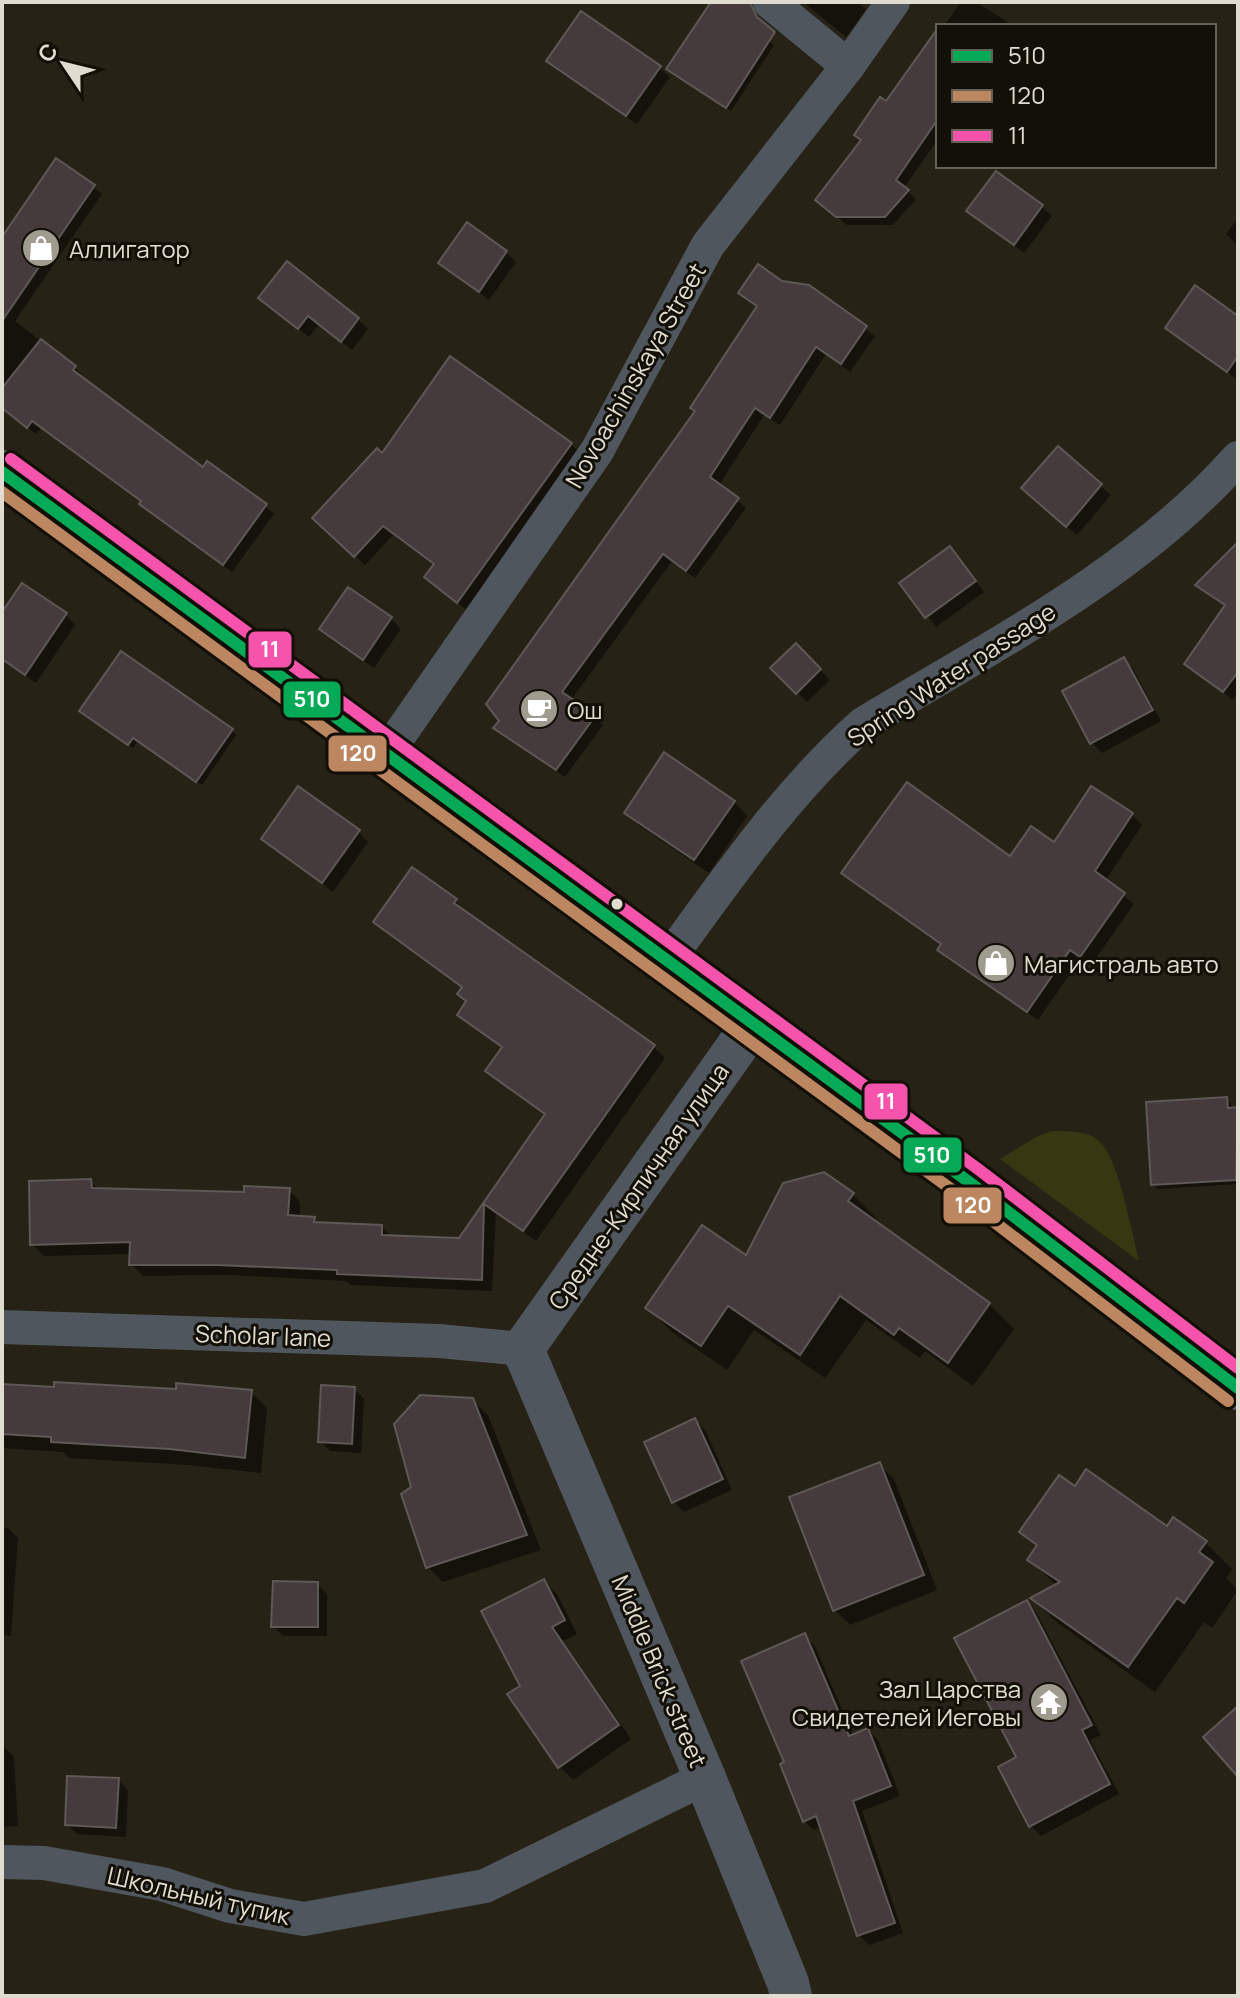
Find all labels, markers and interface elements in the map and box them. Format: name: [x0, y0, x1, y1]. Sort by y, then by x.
north arrow: [24, 24, 104, 104]
legend: [936, 24, 1216, 168]
text: С: [31, 37, 65, 68]
text: 510: [1008, 38, 1046, 71]
text: 120: [1008, 78, 1046, 111]
text: 11: [1008, 118, 1027, 151]
shop icon: Аллигатор: [20, 227, 62, 269]
place label: Аллигатор: [69, 232, 190, 265]
street label: Novoachinskaya Street: [557, 256, 713, 494]
street label: Spring Water passage: [840, 594, 1062, 754]
line badge: 11: [247, 630, 293, 669]
text: 11: [260, 634, 280, 664]
line badge: 510: [282, 680, 342, 719]
text: 510: [293, 684, 331, 714]
cafe icon: Ош: [518, 688, 560, 730]
place label: Ош: [567, 693, 603, 726]
line badge: 120: [327, 734, 388, 773]
text: 120: [339, 738, 377, 768]
unlabelled marker: [609, 896, 625, 912]
shop icon: Магистраль авто: [975, 942, 1017, 984]
place label: Магистраль авто: [1024, 947, 1219, 980]
street label: Средне-Кирпичная улица: [540, 1056, 736, 1316]
line badge: 11: [863, 1082, 909, 1121]
text: 11: [876, 1086, 896, 1116]
line badge: 510: [902, 1136, 963, 1174]
text: 510: [913, 1140, 951, 1170]
line badge: 120: [942, 1186, 1003, 1225]
text: 120: [954, 1190, 992, 1220]
street label: Scholar lane: [194, 1316, 332, 1354]
street label: Middle Brick street: [605, 1570, 715, 1772]
place label: Зал Царства Свидетелей Иеговы: [792, 1672, 1021, 1733]
temple icon: Зал Царства Свидетелей Иеговы: [1028, 1681, 1070, 1723]
street label: Школьный тупик: [104, 1858, 295, 1932]

